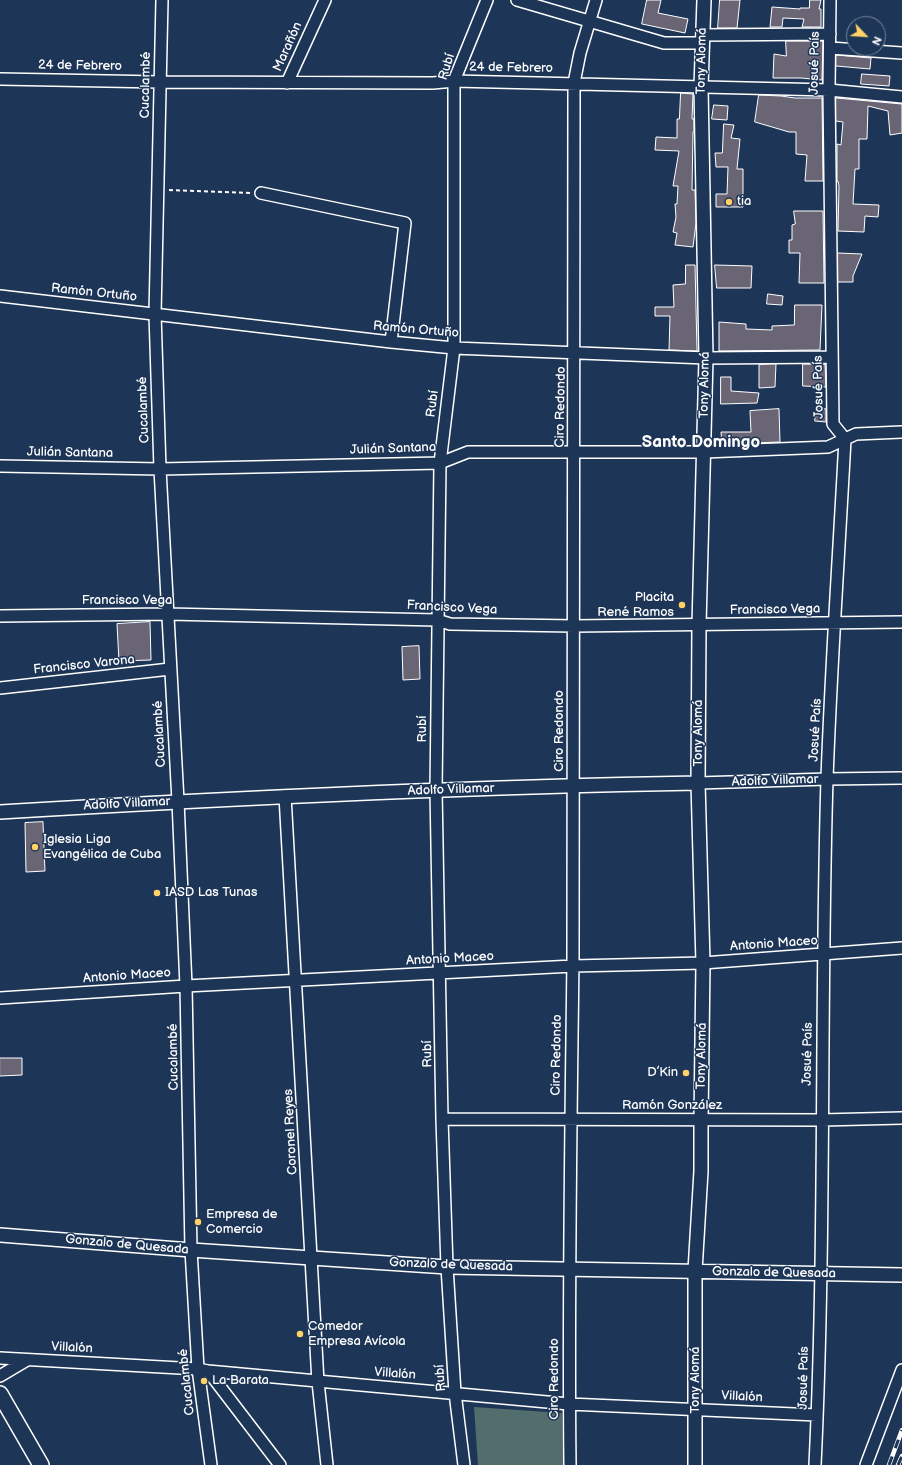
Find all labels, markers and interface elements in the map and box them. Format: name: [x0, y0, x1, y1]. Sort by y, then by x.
north arrow: [846, 16, 886, 56]
street label: Marañón: [270, 20, 306, 74]
street label: Tony Alomá: [694, 27, 710, 95]
street label: Josué País: [807, 31, 823, 95]
text: N: [869, 34, 884, 47]
street label: Cucalambé: [138, 51, 154, 119]
street label: Rubí: [436, 52, 458, 82]
street label: 24 de Febrero: [38, 57, 122, 75]
street label: 24 de Febrero: [469, 59, 553, 77]
place label: tia: [737, 194, 751, 210]
marker: tia: [724, 197, 734, 207]
street label: Ramón Ortuño: [50, 281, 138, 305]
street label: Ramón Ortuño: [372, 318, 460, 342]
street label: Tony Alomá: [697, 351, 713, 419]
street label: Josué País: [811, 355, 827, 419]
street label: Ciro Redondo: [552, 366, 570, 448]
street label: Cucalambé: [135, 376, 153, 444]
street label: Rubí: [424, 390, 442, 418]
district label: Santo Domingo: [642, 433, 760, 453]
street label: Julián Santana: [350, 440, 436, 458]
street label: Julián Santana: [27, 444, 113, 462]
place label: Placita René Ramos: [597, 590, 674, 621]
street label: Francisco Vega: [82, 593, 172, 609]
street label: Francisco Vega: [406, 598, 498, 618]
marker: Placita René Ramos: [677, 600, 687, 610]
street label: Francisco Vega: [730, 601, 820, 619]
street label: Francisco Varona: [32, 652, 136, 678]
street label: Ciro Redondo: [552, 690, 568, 772]
street label: Josué País: [807, 698, 825, 762]
street label: Cucalambé: [150, 700, 170, 768]
street label: Tony Alomá: [691, 700, 707, 766]
street label: Rubí: [415, 716, 431, 742]
street label: Adolfo Villamar: [731, 772, 819, 790]
street label: Adolfo Villamar: [407, 781, 495, 799]
street label: Adolfo Villamar: [83, 794, 171, 814]
place label: Iglesia Liga Evangélica de Cuba: [43, 832, 161, 863]
marker: Iglesia Liga Evangélica de Cuba: [30, 842, 40, 852]
place label: IASD Las Tunas: [165, 885, 257, 901]
marker: IASD Las Tunas: [152, 888, 162, 898]
street label: Antonio Maceo: [730, 933, 818, 955]
street label: Antonio Maceo: [406, 949, 494, 969]
street label: Antonio Maceo: [83, 965, 171, 987]
street label: Ciro Redondo: [548, 1014, 566, 1096]
street label: Tony Alomá: [694, 1022, 710, 1090]
street label: Josué País: [800, 1022, 816, 1086]
street label: Cucalambé: [166, 1023, 182, 1091]
street label: Rubí: [420, 1040, 436, 1068]
place label: D’Kin: [647, 1065, 678, 1081]
marker: D’Kin: [681, 1068, 691, 1078]
street label: Coronel Reyes: [281, 1089, 301, 1175]
street label: Ramón González: [622, 1098, 722, 1114]
place label: Empresa de Comercio: [206, 1207, 277, 1238]
marker: Empresa de Comercio: [193, 1217, 203, 1227]
street label: Gonzalo de Quesada: [65, 1232, 189, 1258]
street label: Gonzalo de Quesada: [389, 1255, 513, 1275]
street label: Gonzalo de Quesada: [712, 1264, 836, 1282]
place label: Comedor Empresa Avícola: [308, 1319, 406, 1350]
marker: Comedor Empresa Avícola: [295, 1329, 305, 1339]
street label: Ciro Redondo: [547, 1338, 563, 1420]
street label: Villalón: [51, 1339, 93, 1357]
street label: Josué País: [796, 1346, 812, 1410]
street label: Tony Alomá: [688, 1347, 704, 1413]
street label: Cucalambé: [176, 1348, 198, 1416]
street label: Rubí: [432, 1364, 450, 1392]
street label: Villalón: [374, 1365, 416, 1383]
place label: La Barata: [212, 1373, 269, 1389]
marker: La Barata: [199, 1376, 209, 1386]
street label: Villalón: [721, 1388, 763, 1406]

